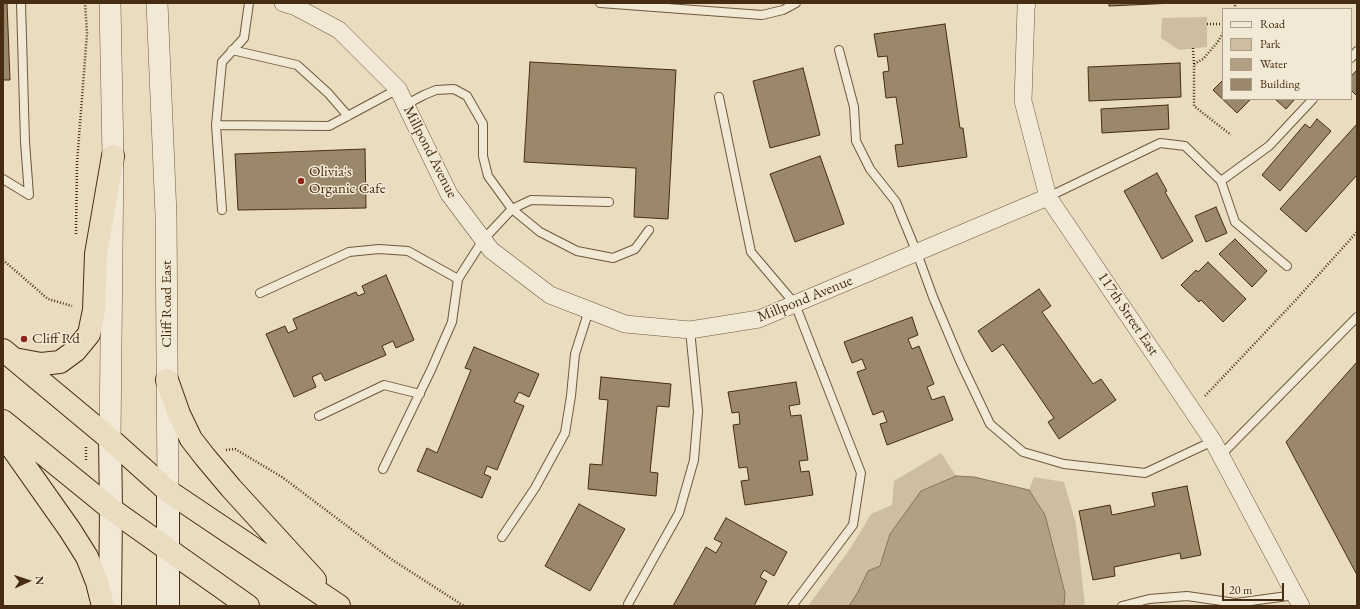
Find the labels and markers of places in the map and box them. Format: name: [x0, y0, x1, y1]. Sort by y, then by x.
place label: Olivia's Organic Cafe: [309, 163, 386, 198]
marker: Olivia's Organic Cafe: [296, 176, 306, 186]
place label: Cliff Rd: [32, 330, 80, 348]
marker: Cliff Rd: [19, 334, 29, 344]

